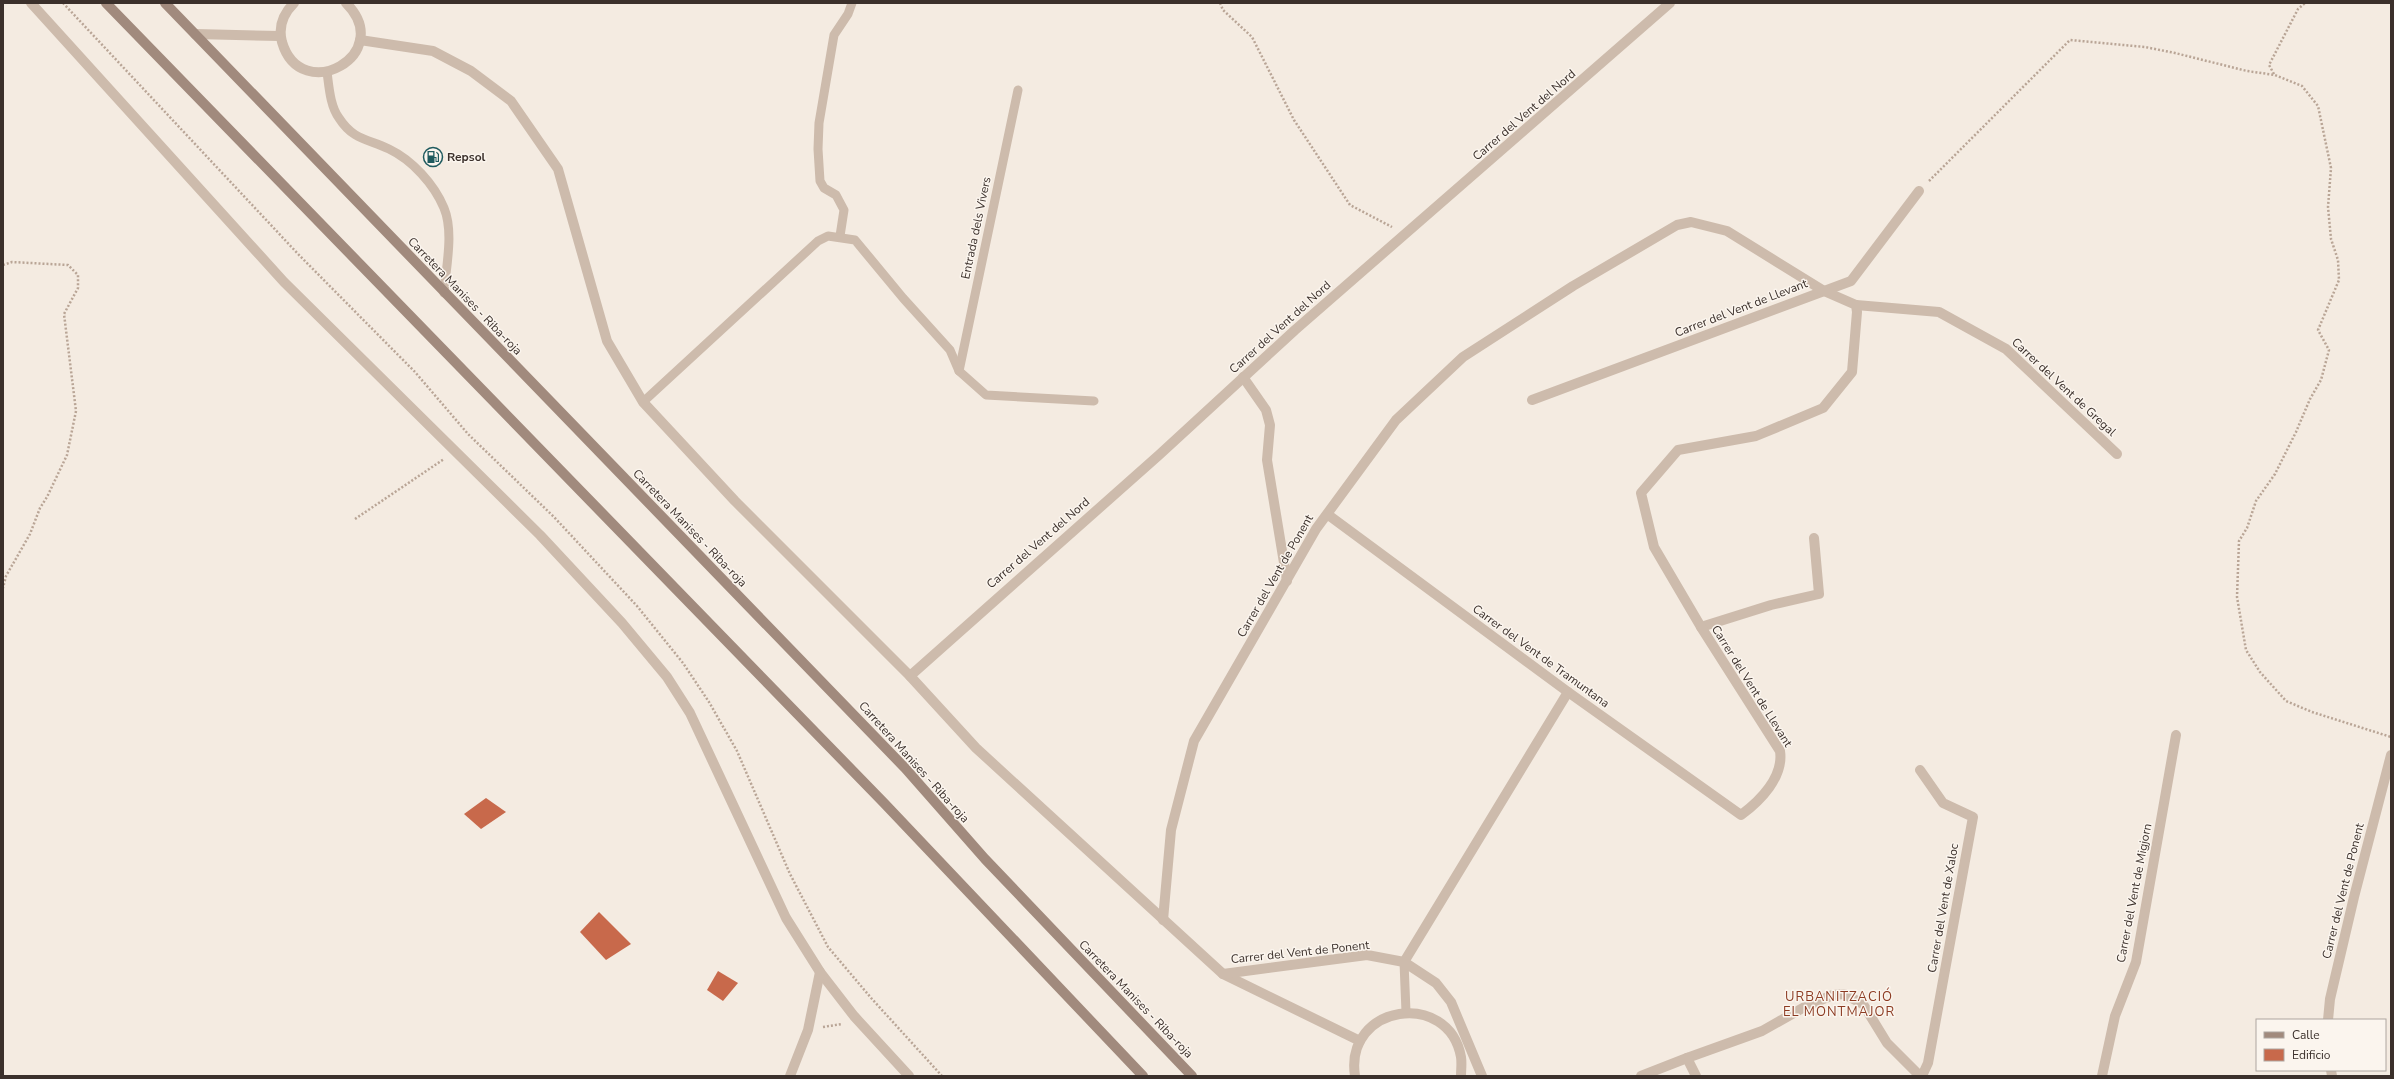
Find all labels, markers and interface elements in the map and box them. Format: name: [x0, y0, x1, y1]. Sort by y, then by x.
street label: Carrer del Vent del Nord: [1469, 66, 1579, 164]
fuel station icon: Repsol: [422, 146, 444, 168]
place label: Repsol: [447, 149, 486, 165]
street label: Entrada dels Vivers: [957, 175, 995, 281]
street label: Carretera Manises - Riba-roja: [404, 234, 526, 358]
street label: Carrer del Vent de Llevant: [1672, 275, 1810, 341]
street label: Carrer del Vent del Nord: [1226, 277, 1334, 377]
street label: Carrer del Vent de Gregal: [2008, 334, 2120, 440]
street label: Carretera Manises - Riba-roja: [629, 466, 751, 590]
street label: Carrer del Vent del Nord: [983, 494, 1093, 592]
street label: Carrer del Vent de Ponent: [1233, 511, 1317, 640]
street label: Carrer del Vent de Tramuntana: [1469, 601, 1613, 711]
street label: Carrer del Vent de Llevant: [1708, 622, 1797, 751]
street label: Carretera Manises - Riba-roja: [855, 698, 973, 826]
street label: Carrer del Vent de Ponent: [2318, 821, 2368, 960]
street label: Carrer del Vent de Migjorn: [2113, 822, 2155, 964]
street label: Carrer del Vent de Xaloc: [1924, 842, 1962, 974]
street label: Carretera Manises - Riba-roja: [1075, 937, 1197, 1061]
street label: Carrer del Vent de Ponent: [1230, 937, 1371, 967]
district label: URBANITZACIÓ EL MONTMAJOR: [1783, 987, 1895, 1021]
legend: [2256, 1019, 2386, 1071]
text: Calle: [2292, 1027, 2320, 1043]
text: Edificio: [2292, 1047, 2331, 1063]

